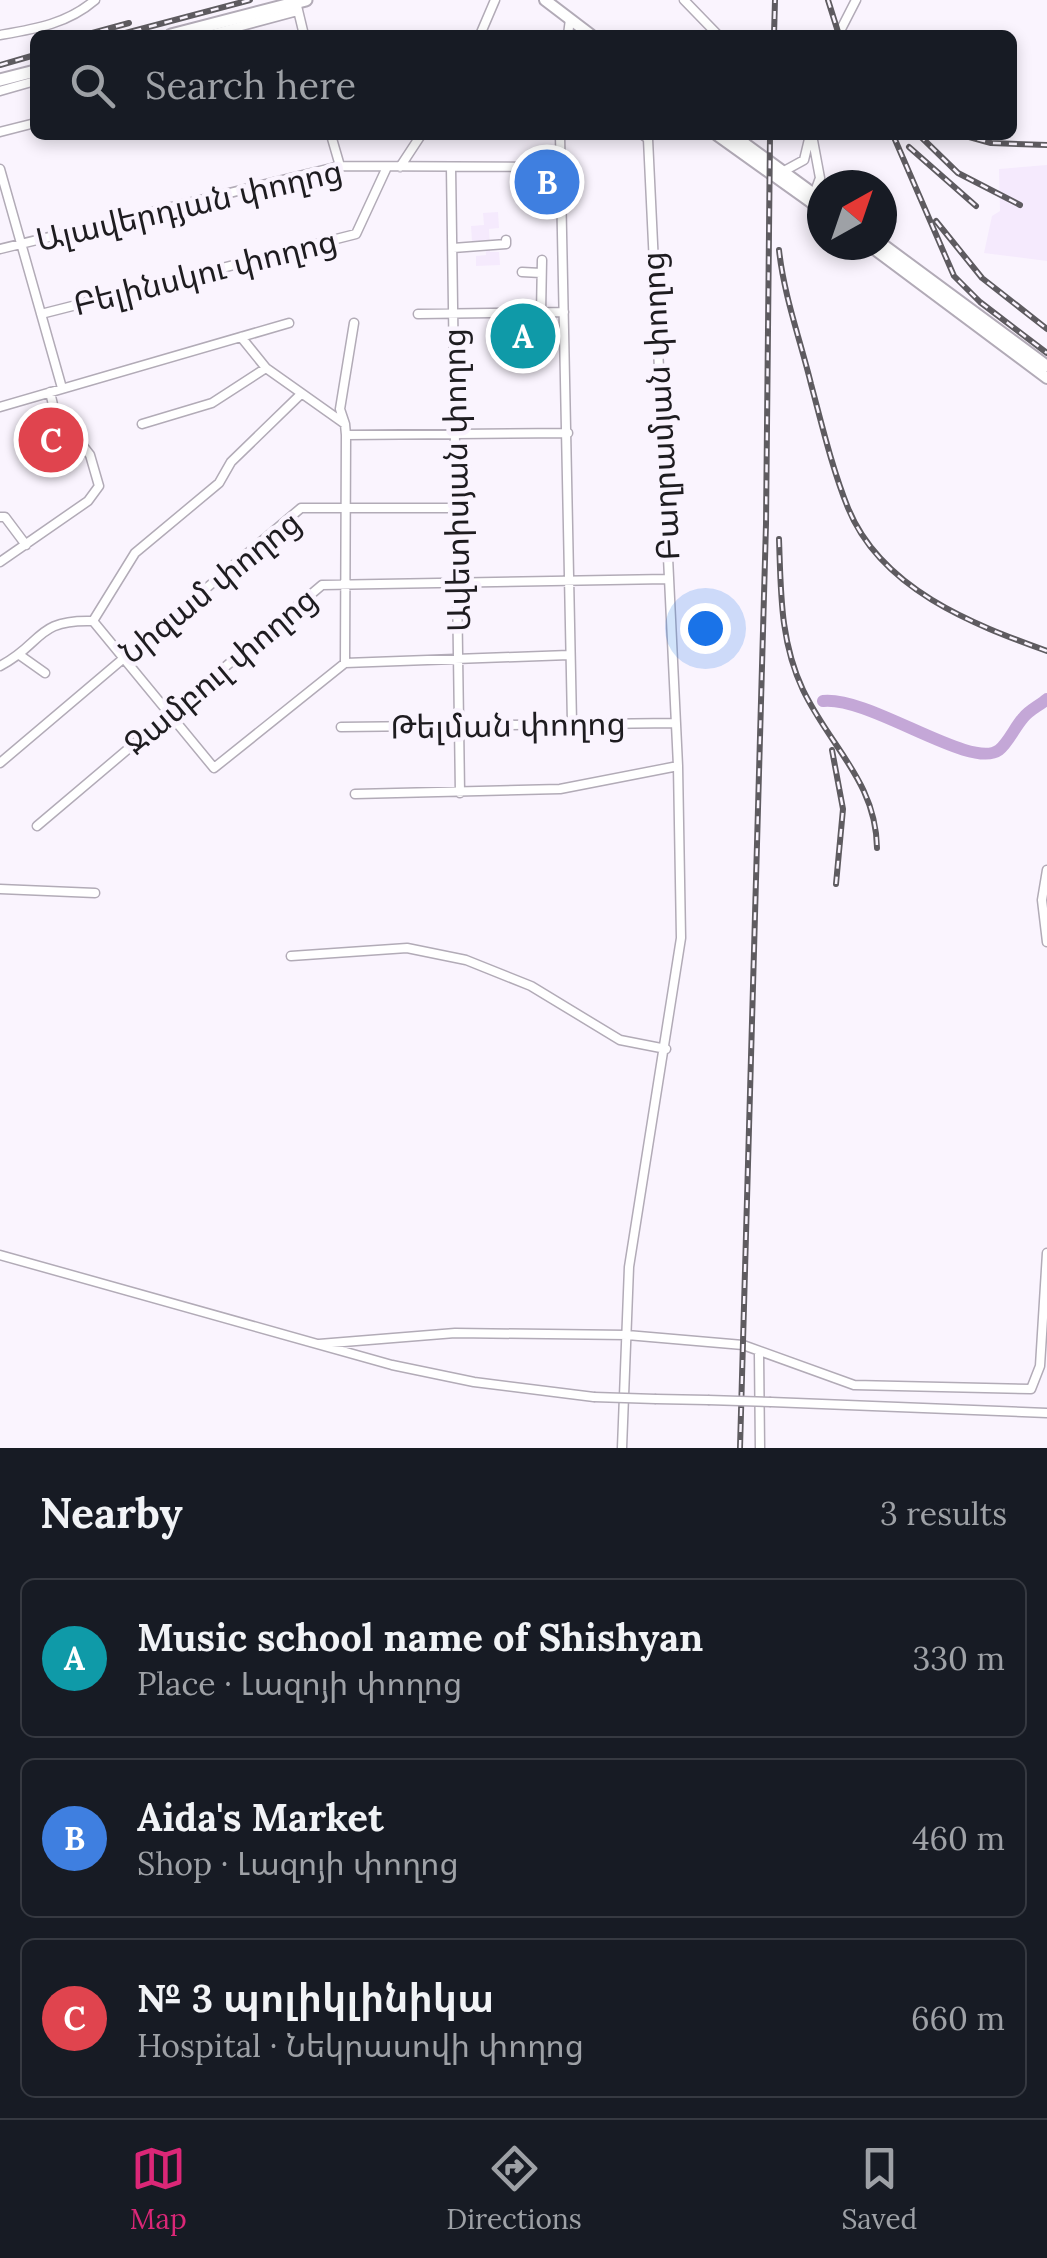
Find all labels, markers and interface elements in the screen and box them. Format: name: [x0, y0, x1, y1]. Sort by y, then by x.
search box: [30, 30, 1017, 140]
icon: search: [65, 58, 120, 113]
text: Search here: [145, 61, 356, 109]
pin: B: [514, 144, 580, 220]
street label: Ալավերդյան փողոց: [32, 150, 346, 260]
north arrow: [807, 170, 897, 260]
street label: Բելինսկու փողոց: [69, 219, 341, 325]
street label: Բաղրամյան փողոց: [631, 251, 689, 561]
pin: A: [490, 298, 556, 374]
street label: Ավետիսյան փողոց: [433, 328, 479, 632]
pin: C: [18, 402, 84, 478]
street label: Նիզամ փողոց: [111, 502, 309, 672]
street label: Ջամբուլ փողոց: [115, 578, 325, 764]
your location: [680, 603, 731, 654]
street label: Թելման փողոց: [390, 702, 626, 748]
text: Nearby: [40, 1486, 183, 1540]
text: 3 results: [880, 1493, 1007, 1534]
text: Music school name of Shishyan: [137, 1613, 703, 1661]
text: A: [64, 1638, 85, 1679]
text: 330 m: [912, 1638, 1005, 1679]
text: Place · Լազոյի փողոց: [137, 1663, 462, 1704]
text: Aida's Market: [137, 1793, 384, 1841]
text: B: [64, 1818, 85, 1859]
text: 460 m: [912, 1818, 1005, 1859]
text: Shop · Լազոյի փողոց: [137, 1843, 459, 1884]
text: № 3 պոլիկլինիկա: [137, 1974, 494, 2022]
text: C: [63, 1998, 86, 2039]
text: 660 m: [911, 1998, 1005, 2039]
text: Hospital · Նեկրասովի փողոց: [137, 2025, 584, 2066]
tab: Map: [130, 2141, 187, 2237]
tab: Directions: [446, 2141, 582, 2237]
tab: Saved: [841, 2141, 917, 2237]

